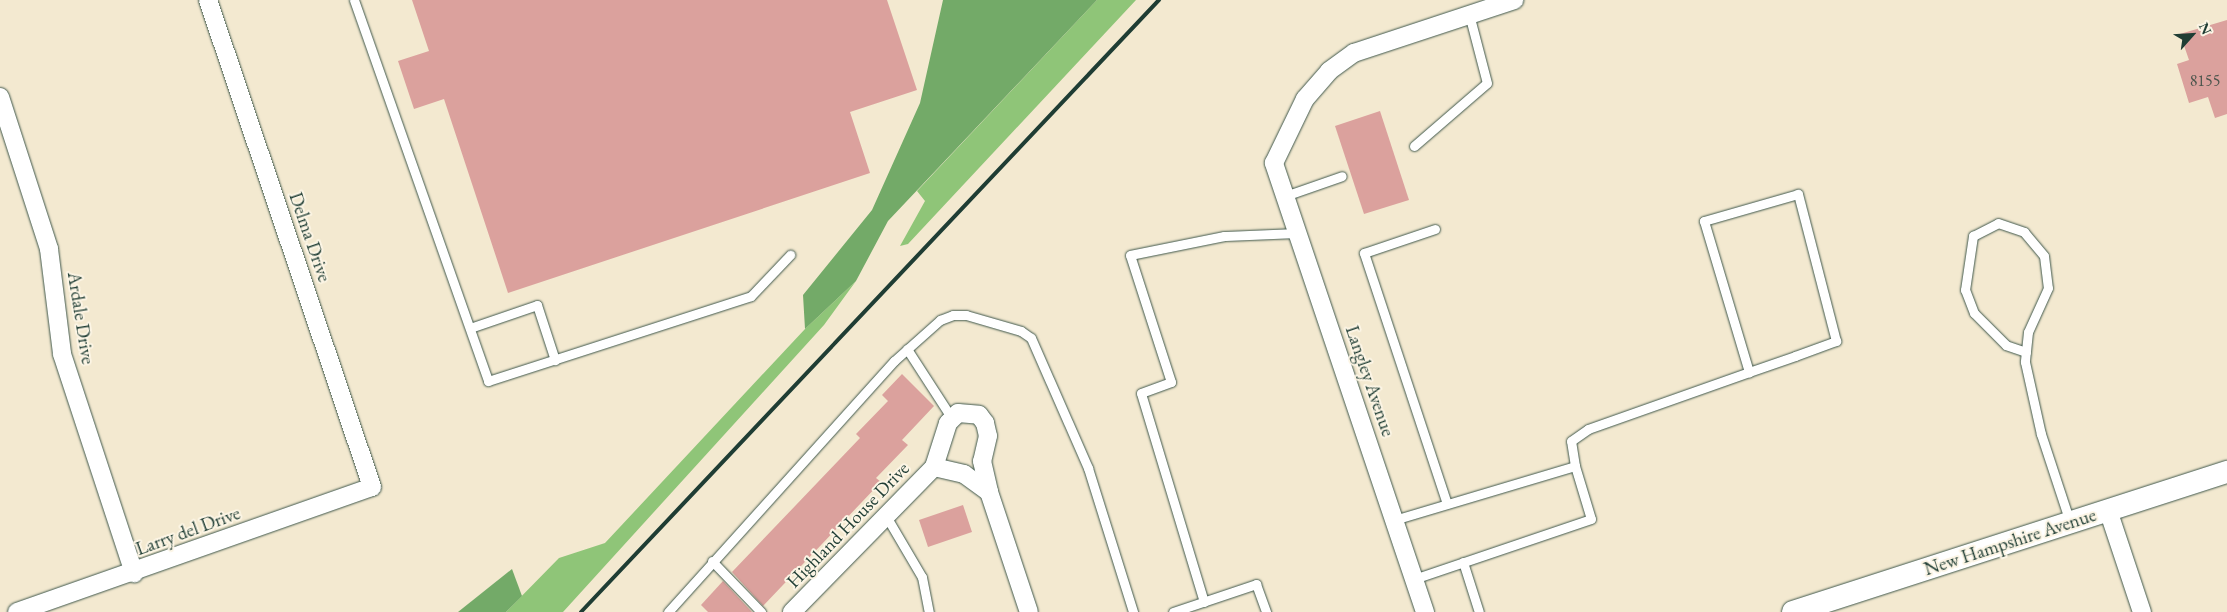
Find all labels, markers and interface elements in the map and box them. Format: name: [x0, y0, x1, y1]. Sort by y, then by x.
north arrow: [2167, 10, 2217, 60]
text: N: [2195, 19, 2216, 37]
house number: 8155: [2190, 71, 2220, 91]
street label: Delma Drive: [284, 189, 336, 285]
street label: Ardale Drive: [62, 270, 100, 366]
street label: Langley Avenue: [1340, 323, 1400, 439]
street label: Highland House Drive: [782, 457, 914, 593]
street label: Larry del Drive: [133, 502, 243, 560]
street label: New Hampshire Avenue: [1921, 503, 2099, 581]

